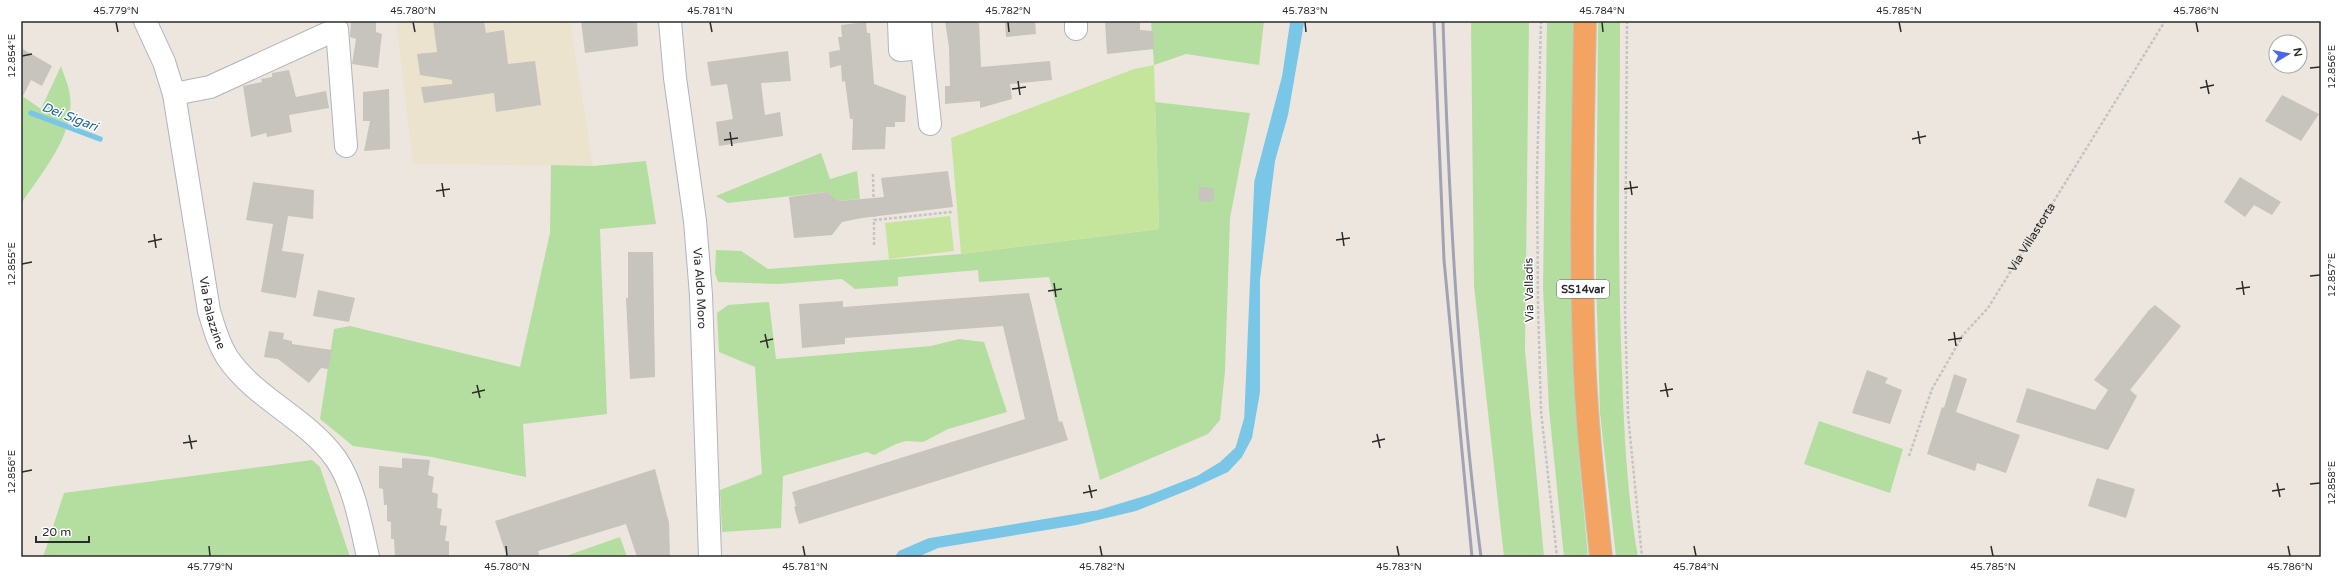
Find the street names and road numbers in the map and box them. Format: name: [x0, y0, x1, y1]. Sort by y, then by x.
street label: Via Villastorta: [2005, 200, 2058, 274]
street label: Via Aldo Moro: [690, 247, 709, 329]
street label: Via Valladis: [1521, 257, 1537, 322]
street label: Via Palazzine: [197, 276, 229, 352]
road number: SS14var: [1557, 280, 1609, 298]

